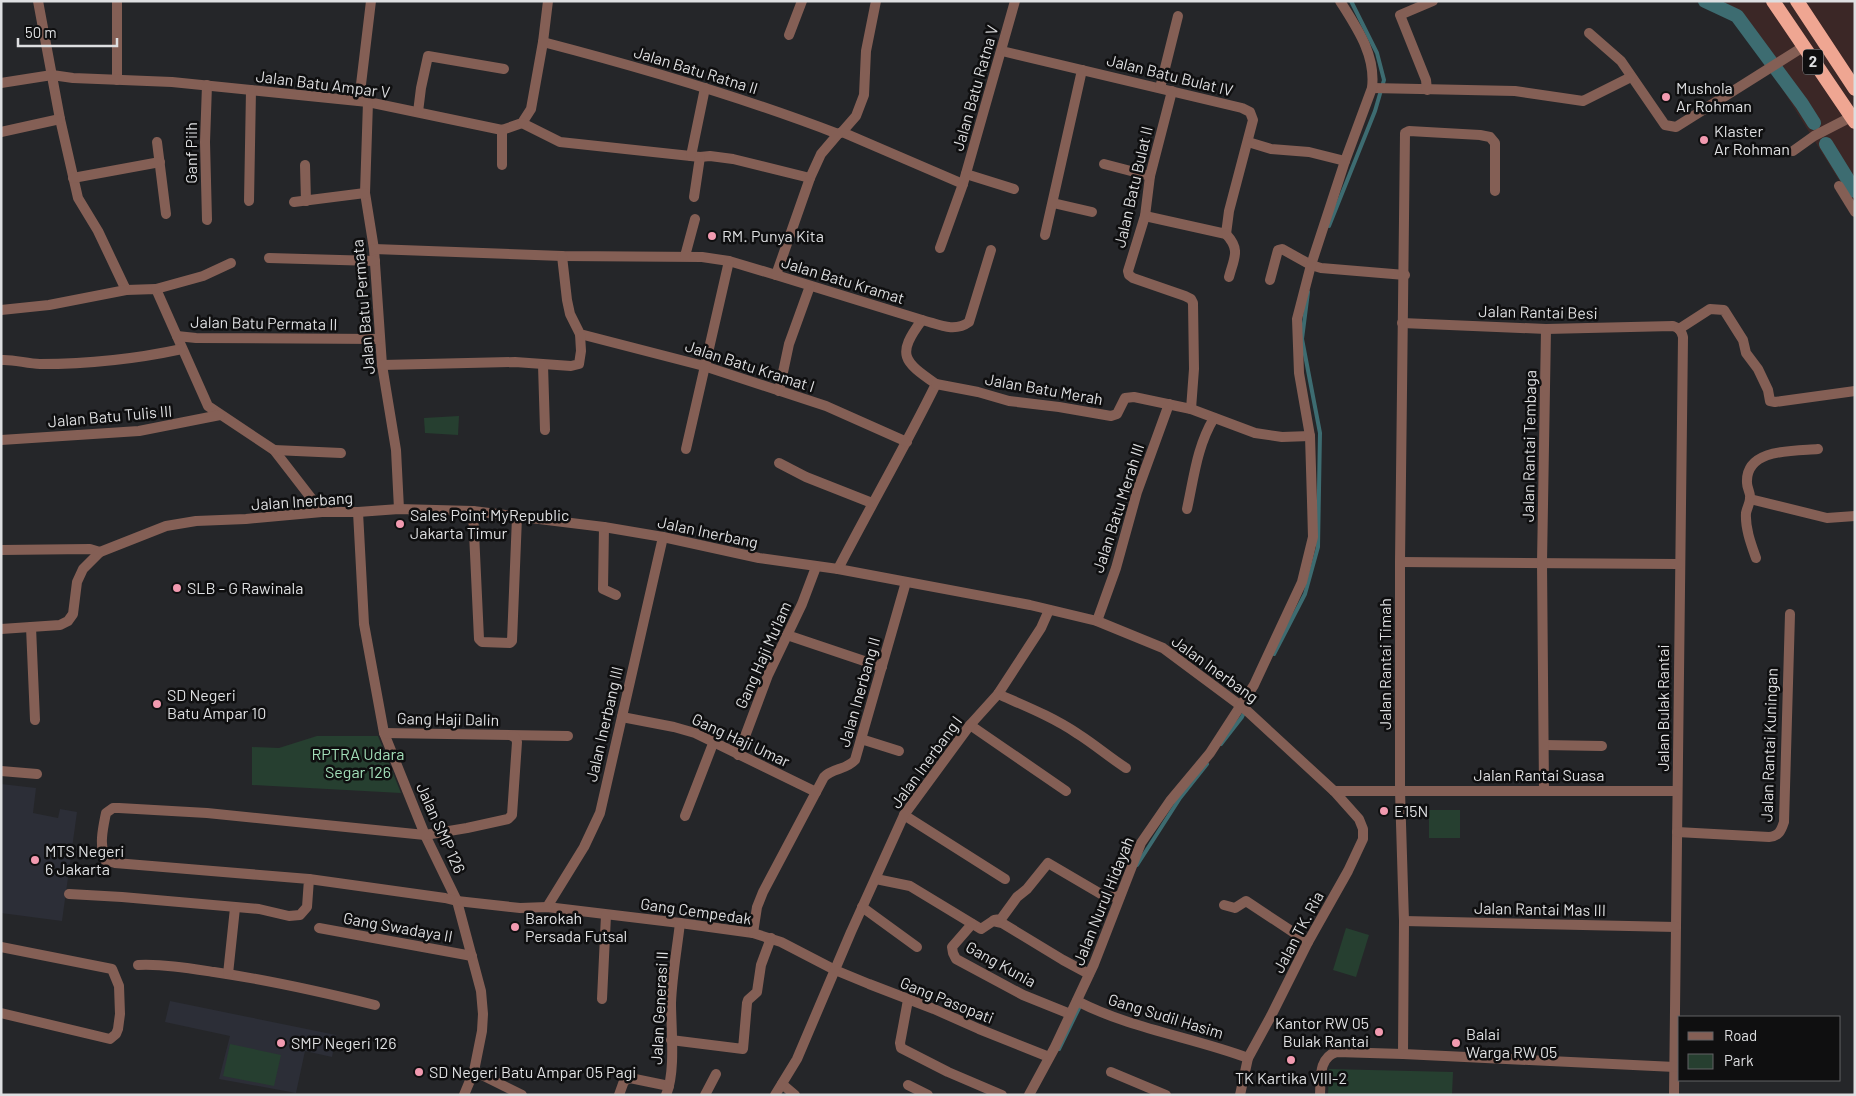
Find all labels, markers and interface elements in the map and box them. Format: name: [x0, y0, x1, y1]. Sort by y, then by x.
scale bar: [18, 15, 116, 47]
text: 50 m: [25, 23, 57, 41]
street label: Jalan Batu Ratna V: [947, 23, 1002, 153]
street label: Jalan Batu Ratna II: [632, 42, 760, 97]
street label: Jalan Batu Bulat IV: [1105, 50, 1235, 99]
road number: 2: [1803, 50, 1823, 74]
street label: Jalan Batu Ampar V: [255, 66, 391, 101]
place label: Mushola Ar Rohman: [1676, 78, 1752, 115]
marker: Mushola Ar Rohman: [1660, 91, 1672, 103]
place label: Klaster Ar Rohman: [1714, 121, 1790, 158]
street label: Ganf Piih: [181, 122, 200, 184]
street label: Jalan Batu Bulat II: [1109, 124, 1156, 250]
marker: Klaster Ar Rohman: [1698, 134, 1710, 146]
place label: RM. Punya Kita: [722, 226, 824, 245]
marker: RM. Punya Kita: [706, 230, 718, 242]
street label: Jalan Batu Permata: [347, 239, 378, 375]
street label: Jalan Batu Kramat: [779, 252, 907, 307]
street label: Jalan Rantai Besi: [1478, 301, 1598, 322]
street label: Jalan Batu Permata II: [190, 312, 338, 333]
street label: Jalan Batu Kramat I: [683, 336, 817, 395]
street label: Jalan Batu Merah: [984, 369, 1104, 408]
street label: Jalan Rantai Tembaga: [1518, 370, 1539, 522]
street label: Jalan Batu Tulis III: [47, 401, 173, 430]
street label: Jalan Batu Merah III: [1088, 441, 1147, 575]
street label: Jalan Inerbang: [250, 487, 354, 514]
place label: Sales Point MyRepublic Jakarta Timur: [410, 505, 569, 542]
street label: Jalan Inerbang: [656, 512, 760, 551]
marker: Sales Point MyRepublic Jakarta Timur: [394, 518, 406, 530]
place label: SLB - G Rawinala: [187, 578, 303, 597]
marker: SLB - G Rawinala: [171, 582, 183, 594]
street label: Gang Haji Mu'lam: [730, 598, 795, 711]
street label: Jalan Rantai Timah: [1375, 598, 1394, 730]
street label: Jalan Inerbang: [1168, 631, 1262, 706]
street label: Jalan Inerbang II: [834, 635, 883, 749]
street label: Jalan Bulak Rantai: [1653, 644, 1672, 772]
street label: Jalan Inerbang III: [581, 664, 626, 783]
street label: Jalan Rantai Kuningan: [1756, 668, 1781, 822]
place label: SD Negeri Batu Ampar 10: [167, 685, 266, 722]
marker: SD Negeri Batu Ampar 10: [151, 698, 163, 710]
street label: Gang Haji Dalin: [397, 708, 499, 729]
street label: Gang Haji Umar: [689, 709, 793, 771]
street label: Jalan Inerbang I: [886, 712, 965, 812]
park label: RPTRA Udara Segar 126: [312, 744, 404, 781]
street label: Jalan Rantai Suasa: [1474, 765, 1604, 784]
street label: Jalan SMP 126: [413, 780, 470, 876]
place label: E15N: [1394, 801, 1428, 820]
marker: E15N: [1378, 805, 1390, 817]
street label: Jalan Nurul Hidayah: [1068, 834, 1137, 968]
place label: MTS Negeri 6 Jakarta: [45, 841, 124, 878]
marker: MTS Negeri 6 Jakarta: [29, 854, 41, 866]
street label: Jalan TK. Ria: [1268, 888, 1327, 976]
street label: Gang Cempedak: [639, 893, 753, 928]
street label: Jalan Rantai Mas III: [1474, 898, 1606, 919]
street label: Gang Swadaya II: [342, 908, 454, 945]
place label: Barokah Persada Futsal: [525, 908, 627, 945]
marker: Barokah Persada Futsal: [509, 921, 521, 933]
street label: Gang Kunia: [963, 936, 1040, 991]
street label: Jalan Generasi II: [646, 951, 671, 1065]
street label: Gang Pasopati: [898, 972, 997, 1027]
street label: Gang Sudil Hasim: [1106, 989, 1226, 1042]
place label: Kantor RW 05 Bulak Rantai: [1275, 1013, 1369, 1050]
legend: [1678, 1016, 1841, 1081]
place label: Balai Warga RW 05: [1466, 1024, 1557, 1061]
marker: Kantor RW 05 Bulak Rantai: [1373, 1026, 1385, 1038]
text: Road: [1724, 1026, 1757, 1044]
place label: SMP Negeri 126: [291, 1033, 396, 1052]
marker: SMP Negeri 126: [275, 1037, 287, 1049]
marker: Balai Warga RW 05: [1450, 1037, 1462, 1049]
text: Park: [1724, 1051, 1754, 1069]
marker: TK Kartika VIII-2: [1285, 1054, 1297, 1066]
place label: SD Negeri Batu Ampar 05 Pagi: [429, 1062, 636, 1081]
marker: SD Negeri Batu Ampar 05 Pagi: [413, 1066, 425, 1078]
place label: TK Kartika VIII-2: [1235, 1068, 1347, 1087]

